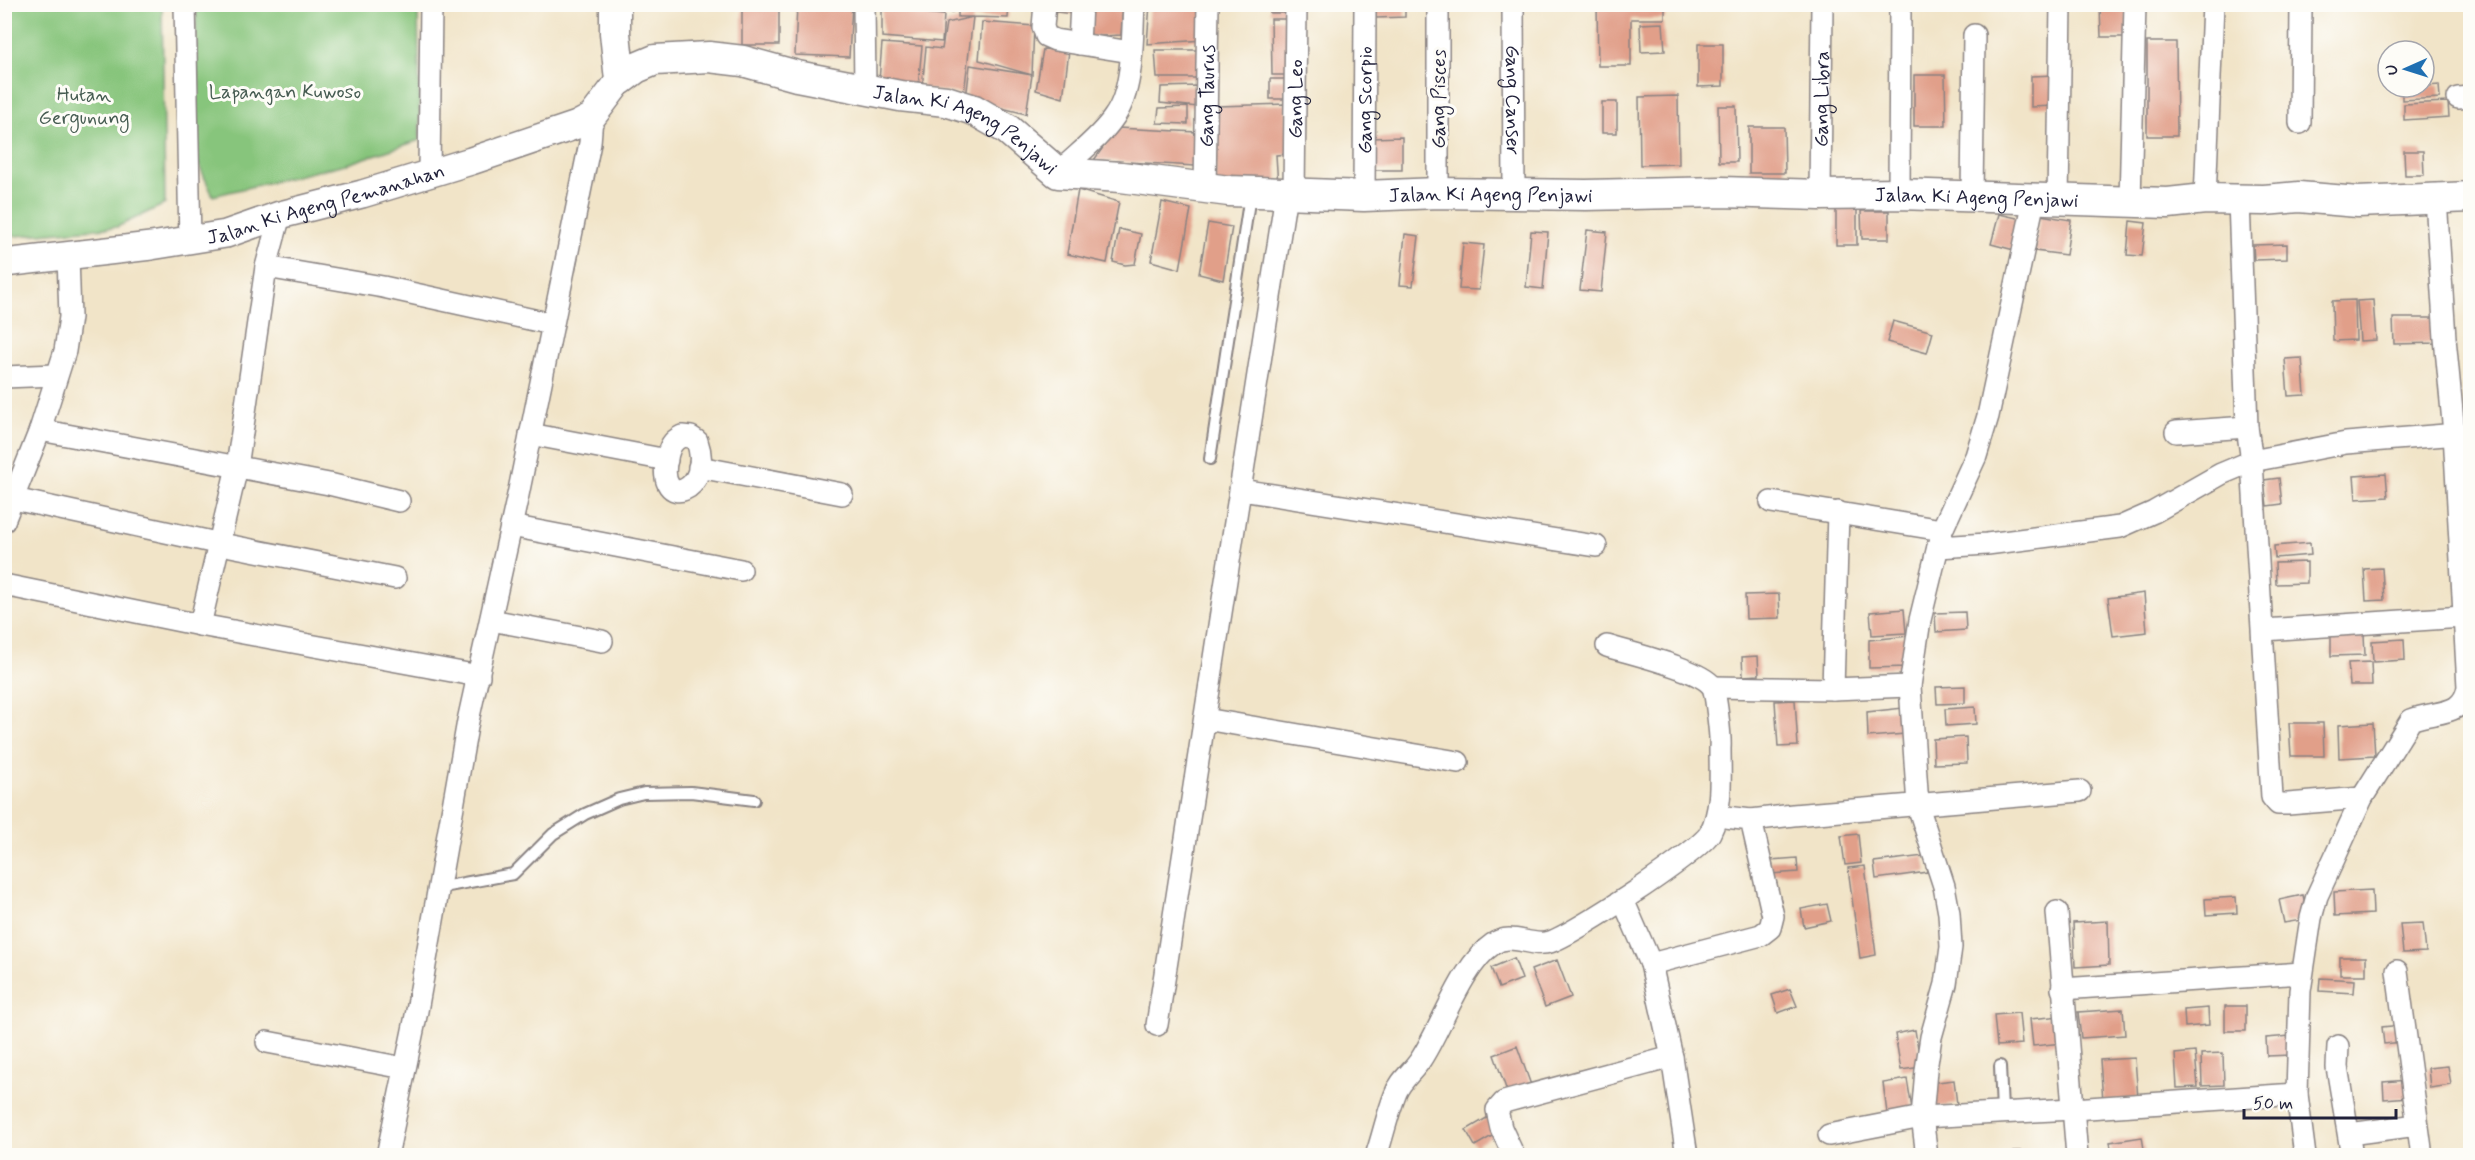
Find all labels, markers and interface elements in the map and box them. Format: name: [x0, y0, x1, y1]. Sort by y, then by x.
north arrow: [2376, 39, 2436, 99]
street label: Gang Taurus: [1194, 44, 1222, 148]
street label: Gang Canser: [1497, 45, 1526, 155]
street label: Gang Scorpio: [1352, 46, 1380, 154]
street label: Gang Pisces: [1426, 49, 1454, 149]
street label: Gang Libra: [1809, 51, 1837, 147]
street label: Gang Leo: [1283, 59, 1311, 139]
text: U: [2382, 64, 2403, 75]
park label: Lapangan Kuwoso: [209, 79, 361, 106]
street label: Jalan Ki Ageng Penjawi: [870, 79, 1063, 182]
park label: Hutan Gergunung: [38, 82, 130, 133]
street label: Jalan Ki Ageng Pemanahan: [205, 158, 448, 252]
street label: Jalan Ki Ageng Penjawi: [1388, 181, 1593, 210]
street label: Jalan Ki Ageng Penjawi: [1874, 182, 2079, 215]
scale bar: [2244, 1082, 2396, 1120]
text: 50 m: [2253, 1092, 2293, 1116]

